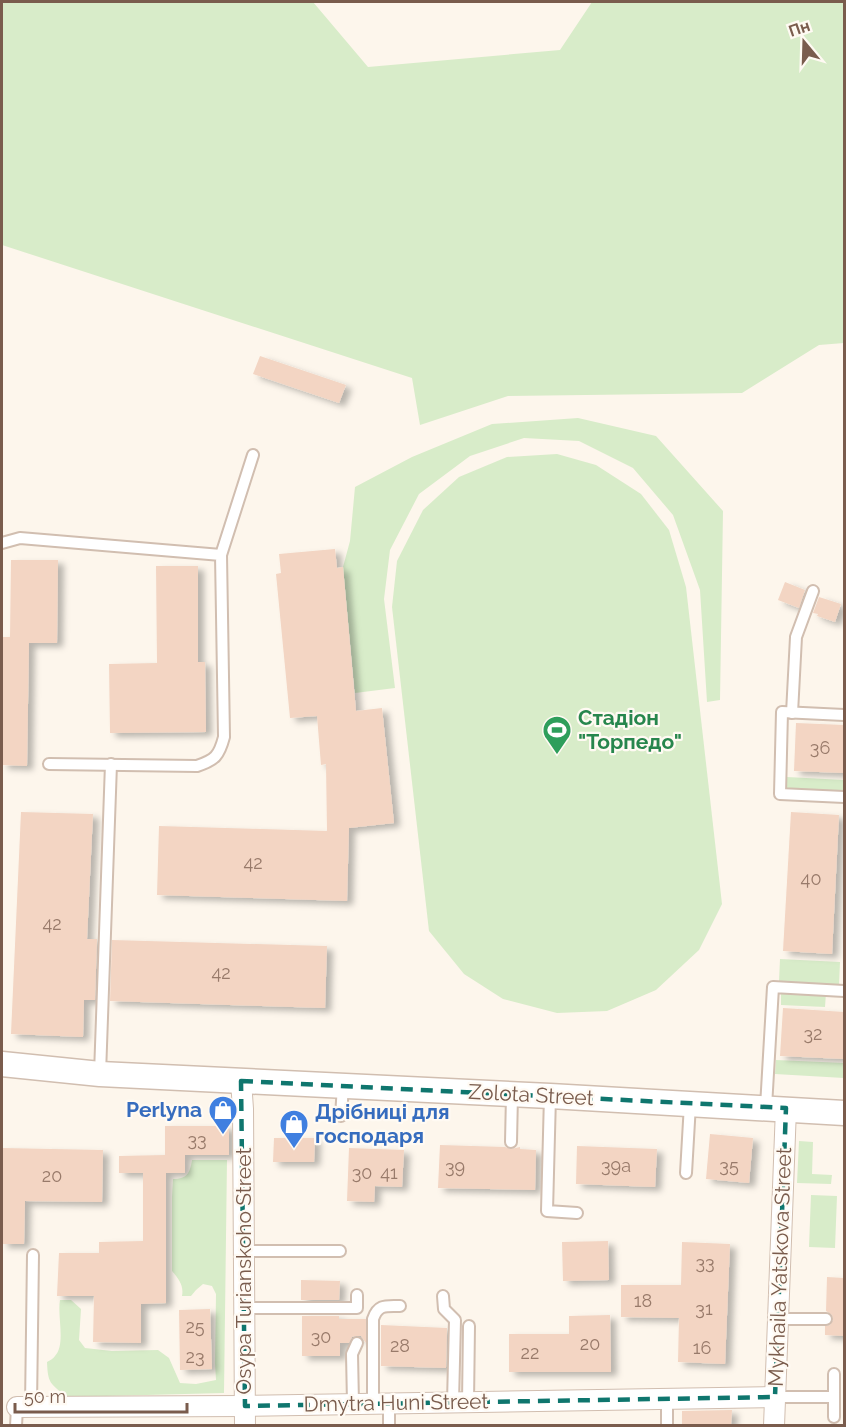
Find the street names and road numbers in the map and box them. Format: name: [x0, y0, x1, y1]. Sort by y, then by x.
street label: Zolota Street: [468, 1079, 594, 1110]
street label: Mykhaila Yatskova Street: [763, 1147, 796, 1387]
street label: Osypa Turianskoho Street: [231, 1148, 256, 1394]
street label: Dmytra Huni Street: [303, 1388, 489, 1417]

